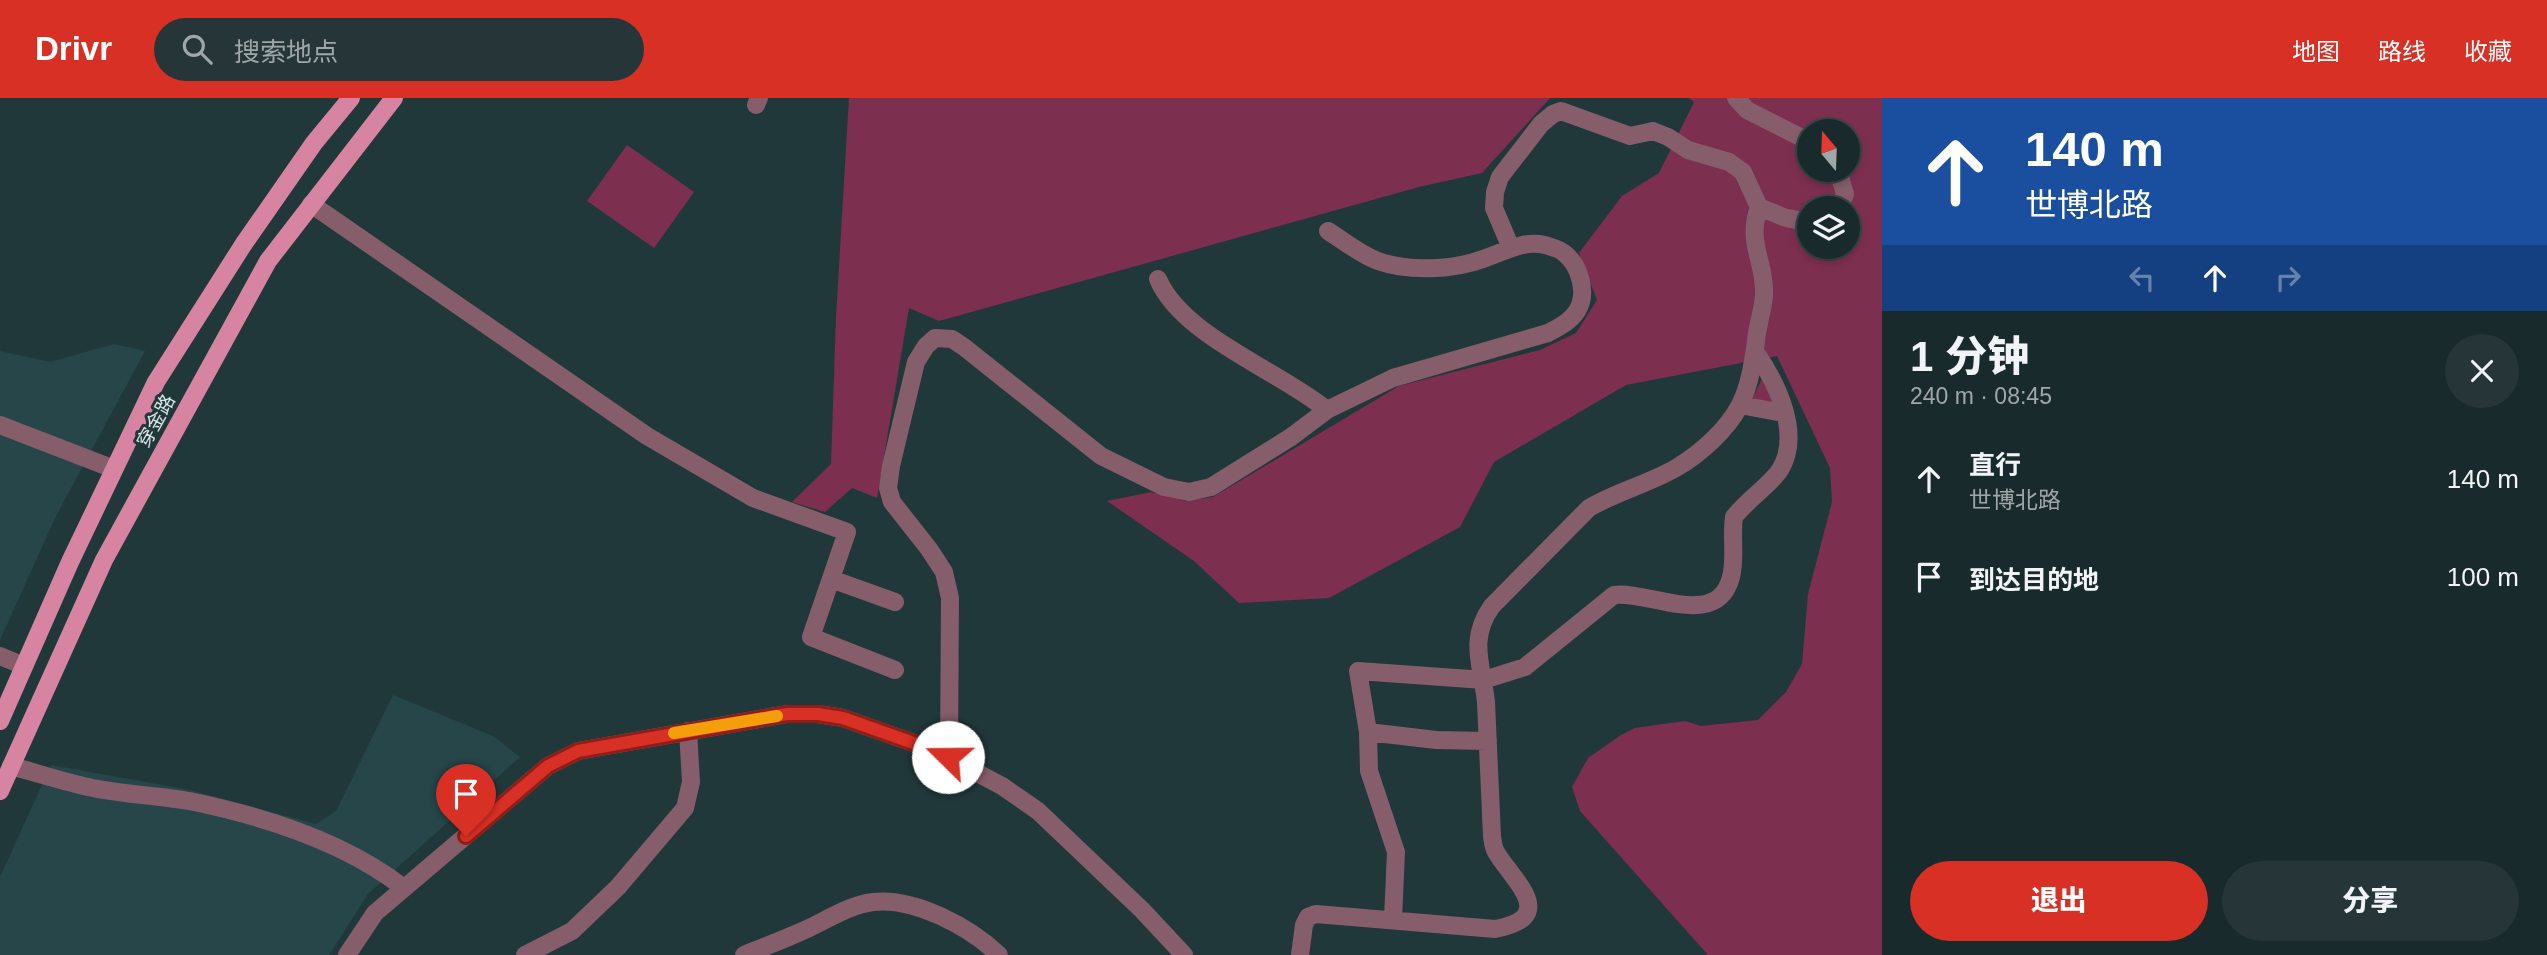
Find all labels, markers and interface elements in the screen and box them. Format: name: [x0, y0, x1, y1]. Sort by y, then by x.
search box: [154, 18, 644, 81]
text: Drivr: [35, 30, 112, 67]
icon: search: [178, 30, 216, 68]
text: 搜索地点: [234, 37, 338, 67]
text: 地图: [2292, 38, 2340, 65]
text: 路线: [2378, 38, 2426, 65]
text: 收藏: [2464, 38, 2512, 65]
north arrow: [1797, 119, 1860, 182]
map controls: [1797, 119, 1860, 259]
text: 140 m: [2025, 122, 2164, 176]
icon: ahead: [1910, 126, 2001, 217]
text: 世博北路: [2025, 187, 2153, 223]
button: layers: [1797, 196, 1860, 259]
icon: left: [2123, 259, 2161, 297]
icon: ahead: [2196, 259, 2234, 297]
icon: right: [2269, 259, 2307, 297]
text: 1 分钟: [1910, 333, 2029, 380]
button: close: [2445, 334, 2519, 408]
text: 240 m · 08:45: [1910, 383, 2052, 409]
street label: 穿金路: [133, 391, 179, 451]
text: 直行: [1969, 450, 2021, 480]
icon: ahead: [1910, 460, 1948, 498]
text: 140 m: [2447, 464, 2519, 494]
text: 世博北路: [1969, 487, 2061, 513]
icon: arrive: [1910, 558, 1948, 596]
text: 100 m: [2447, 562, 2519, 592]
text: 到达目的地: [1969, 565, 2099, 595]
position arrow: [911, 720, 985, 794]
pin: [436, 764, 496, 836]
icon: arrive: [447, 775, 485, 813]
button: 退出: [1910, 861, 2208, 941]
button: 分享: [2222, 861, 2519, 941]

